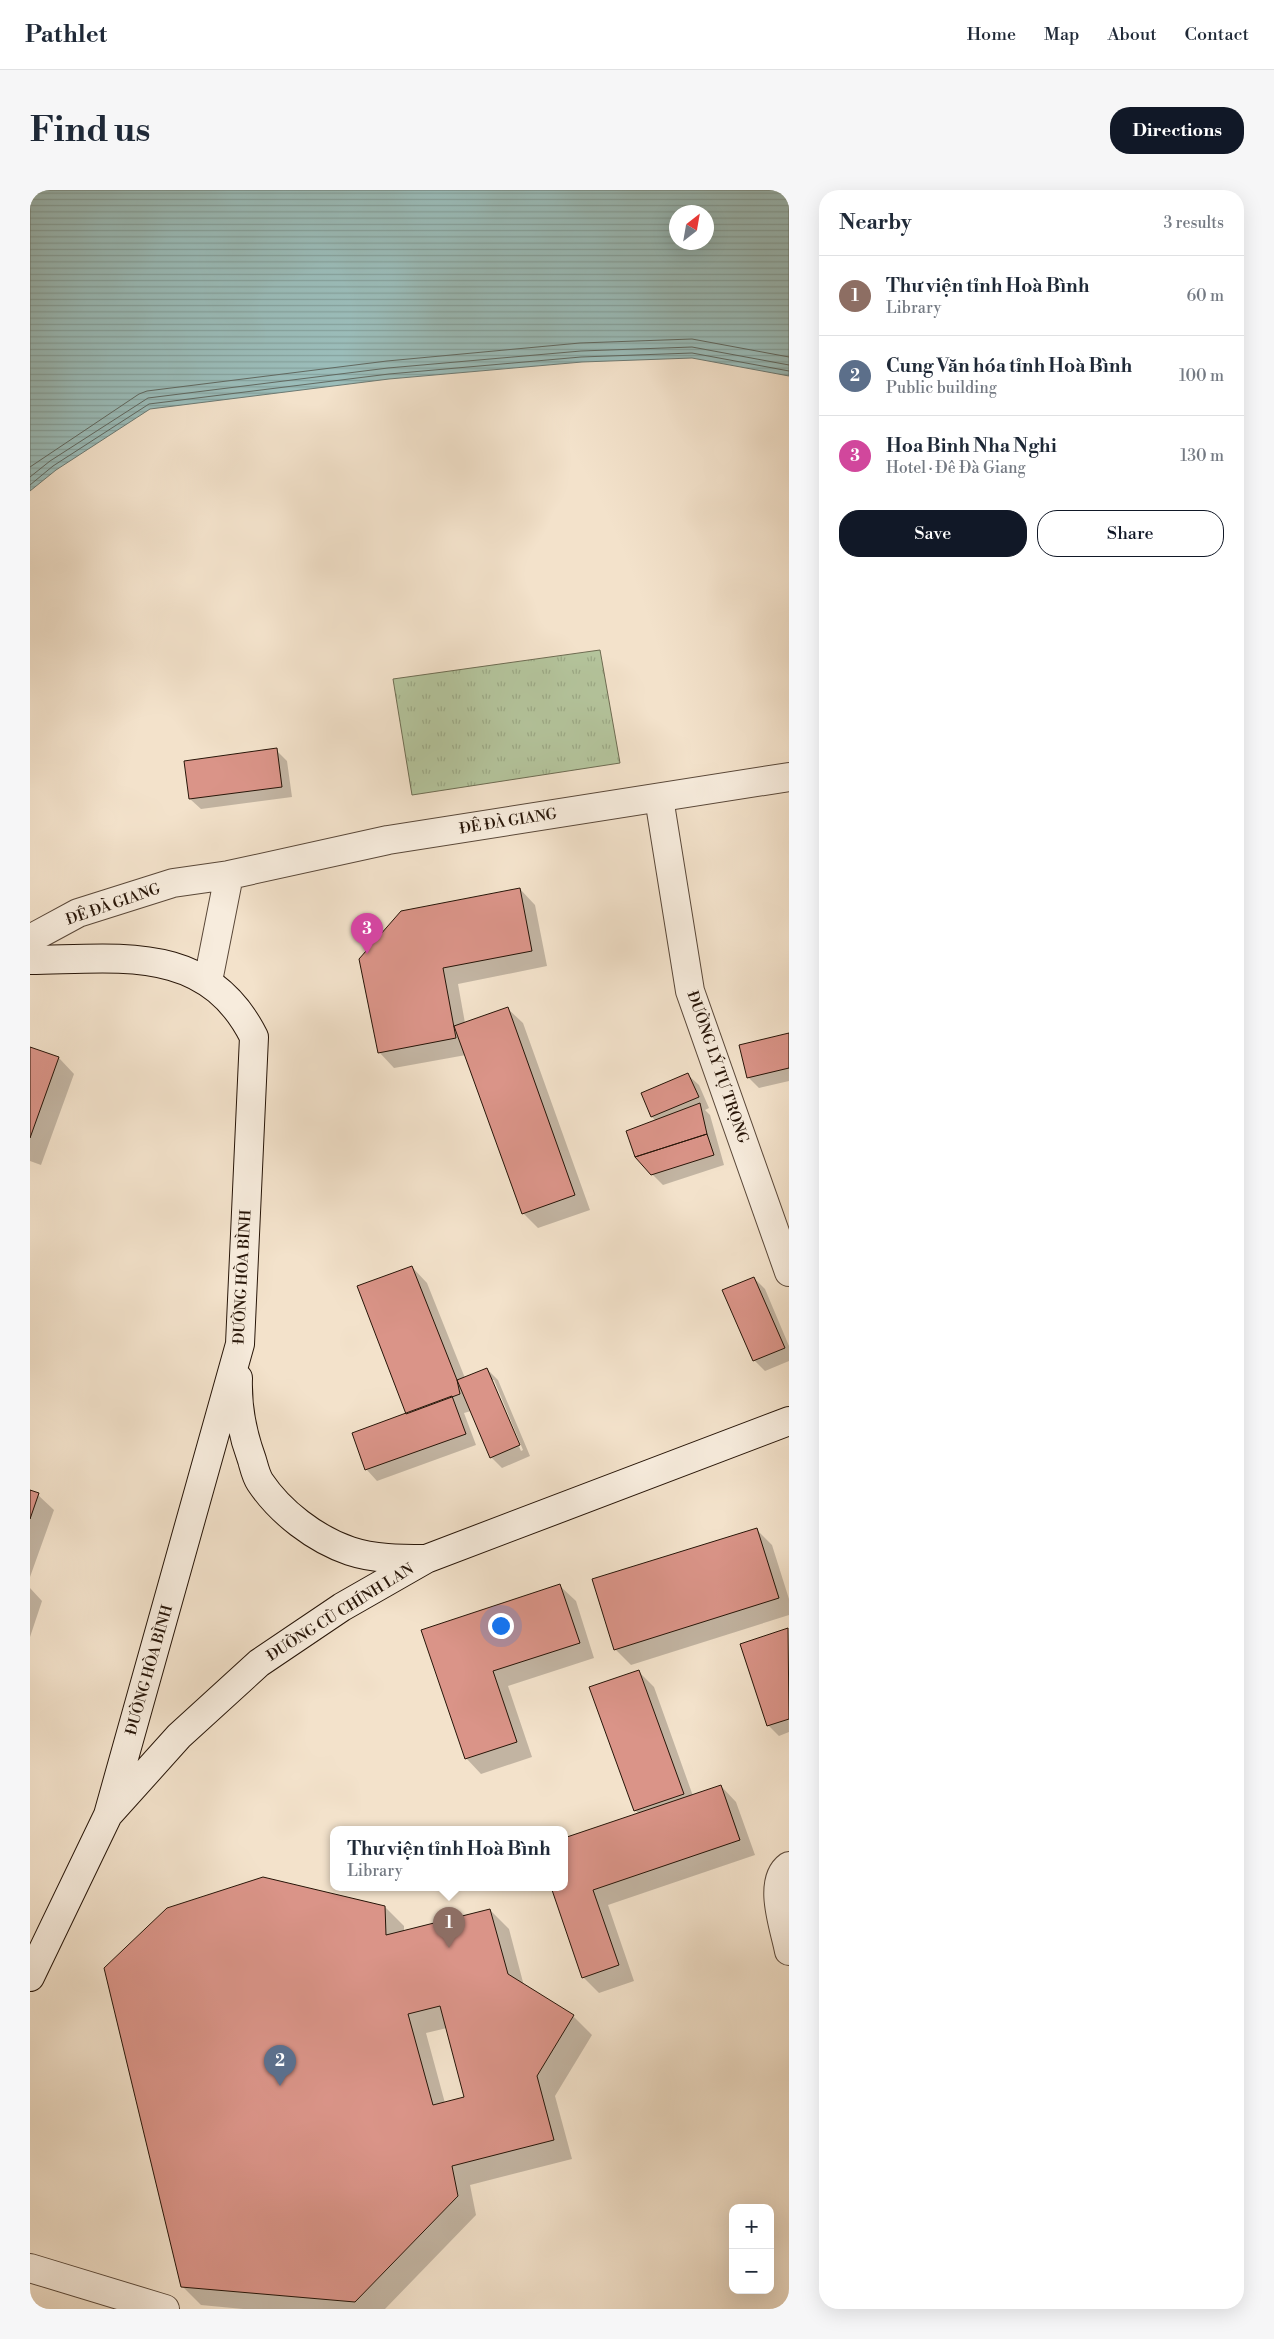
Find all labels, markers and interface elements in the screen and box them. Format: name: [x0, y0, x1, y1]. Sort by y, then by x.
text: Pathlet: [25, 20, 107, 50]
text: Home: [967, 23, 1016, 46]
text: Map: [1044, 23, 1080, 46]
text: About: [1108, 23, 1157, 46]
text: Contact: [1185, 23, 1249, 46]
button: Directions: [1110, 107, 1244, 154]
text: Find us: [30, 109, 150, 152]
north arrow: [669, 205, 714, 250]
text: Nearby: [839, 210, 912, 236]
text: 3 results: [1163, 213, 1224, 233]
text: Thư viện tỉnh Hoà Bình: [886, 274, 1089, 298]
text: 1: [851, 286, 859, 306]
text: 60 m: [1186, 286, 1224, 306]
text: Library: [886, 298, 941, 318]
text: Cung Văn hóa tỉnh Hoà Bình: [886, 354, 1132, 378]
text: 2: [850, 366, 860, 386]
text: 100 m: [1179, 366, 1224, 386]
text: Public building: [886, 378, 997, 398]
text: Hoa Binh Nha Nghi: [886, 434, 1057, 458]
text: 3: [850, 446, 860, 466]
text: 130 m: [1180, 446, 1224, 466]
text: Hotel · Đê Đà Giang: [886, 458, 1026, 478]
button: Save: [839, 510, 1027, 557]
button: Share: [1037, 510, 1224, 557]
street label: ĐÊ ĐÀ GIANG: [458, 803, 558, 839]
street label: ĐÊ ĐÀ GIANG: [63, 879, 163, 929]
pin: 3: [351, 913, 383, 954]
street label: ĐƯỜNG LÝ TỰ TRỌNG: [682, 988, 754, 1146]
street label: ĐƯỜNG HÒA BÌNH: [228, 1209, 256, 1345]
street label: ĐƯỜNG CÙ CHÍNH LAN: [263, 1559, 417, 1665]
street label: ĐƯỜNG HÒA BÌNH: [121, 1603, 177, 1737]
your location: [488, 1613, 514, 1639]
popup: [330, 1826, 568, 1891]
text: Thư viện tỉnh Hoà Bình: [347, 1837, 551, 1861]
text: Library: [347, 1861, 402, 1881]
pin: 1: [433, 1907, 465, 1948]
pin: 2: [264, 2045, 296, 2086]
map controls: [729, 2204, 774, 2294]
button: +: [729, 2204, 774, 2249]
button: −: [729, 2249, 774, 2294]

